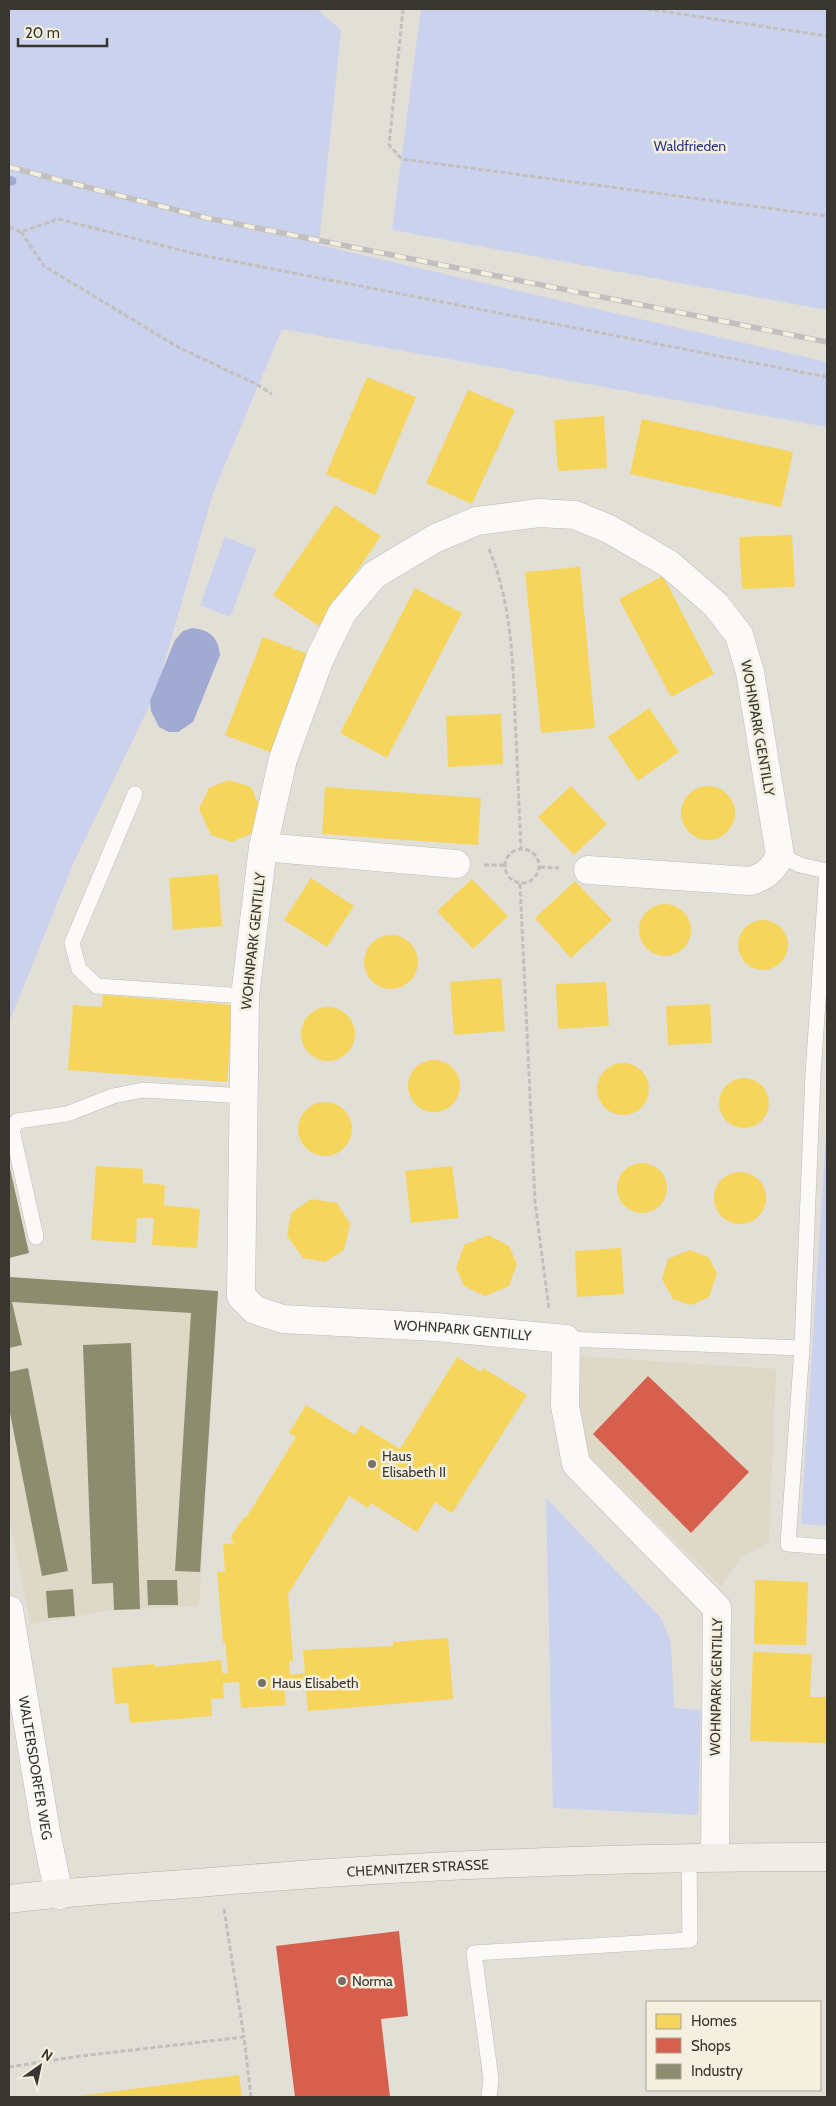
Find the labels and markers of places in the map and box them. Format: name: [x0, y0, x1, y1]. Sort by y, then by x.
place label: Haus Elisabeth II: [382, 1447, 446, 1481]
marker: Haus Elisabeth II: [366, 1458, 378, 1470]
place label: Haus Elisabeth: [272, 1674, 359, 1692]
marker: Haus Elisabeth: [256, 1677, 268, 1689]
place label: Norma: [352, 1972, 393, 1990]
marker: Norma: [336, 1975, 348, 1987]

